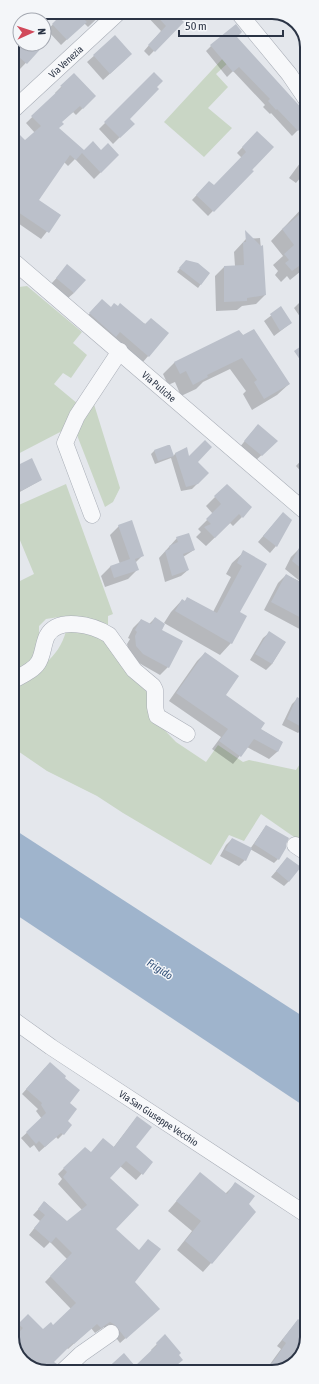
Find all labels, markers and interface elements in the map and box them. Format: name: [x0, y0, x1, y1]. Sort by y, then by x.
north arrow: [12, 12, 52, 52]
scale bar: [179, 12, 283, 38]
text: 50 m: [185, 19, 207, 33]
text: N: [36, 28, 48, 35]
street label: Via Venezia: [46, 43, 85, 80]
street label: Via Puliche: [140, 369, 179, 404]
water label: Frigido: [145, 956, 175, 982]
street label: Via San Giuseppe Vecchio: [117, 1088, 201, 1148]

